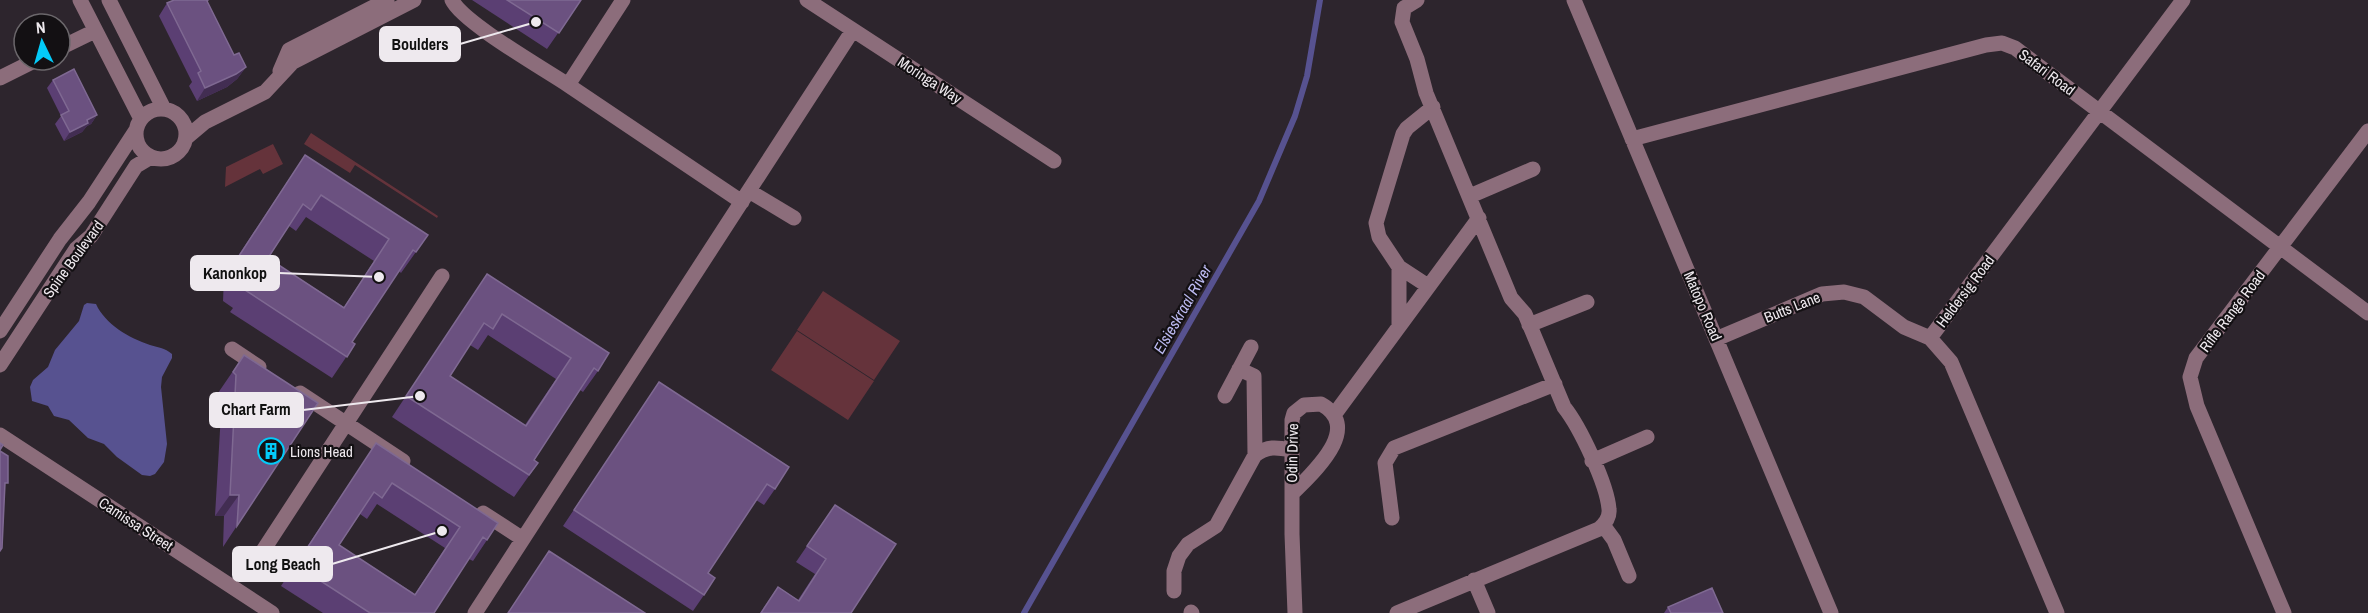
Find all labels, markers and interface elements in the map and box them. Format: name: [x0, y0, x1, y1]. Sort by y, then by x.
north arrow: [12, 12, 72, 72]
text: N: [35, 16, 46, 38]
callout: Boulders: [380, 27, 460, 61]
text: Boulders: [392, 33, 448, 55]
street label: Safari Road: [2014, 44, 2080, 100]
street label: Moringa Way: [894, 51, 967, 109]
street label: Spine Boulevard: [38, 216, 108, 302]
street label: Heldersig Road: [1931, 251, 1999, 331]
callout: Kanonkop: [191, 256, 279, 290]
water label: Elsieskraal River: [1148, 260, 1217, 357]
text: Kanonkop: [203, 262, 267, 284]
street label: Rifle Range Road: [2194, 266, 2270, 356]
street label: Matopo Road: [1679, 268, 1727, 344]
street label: Butts Lane: [1761, 286, 1823, 328]
callout: Chart Farm: [210, 393, 303, 427]
text: Chart Farm: [221, 398, 291, 420]
street label: Odin Drive: [1281, 423, 1303, 483]
building icon: Lions Head: [256, 436, 286, 466]
place label: Lions Head: [290, 441, 353, 462]
street label: Camissa Street: [95, 492, 178, 556]
callout: Long Beach: [233, 547, 332, 581]
text: Long Beach: [245, 553, 321, 575]

